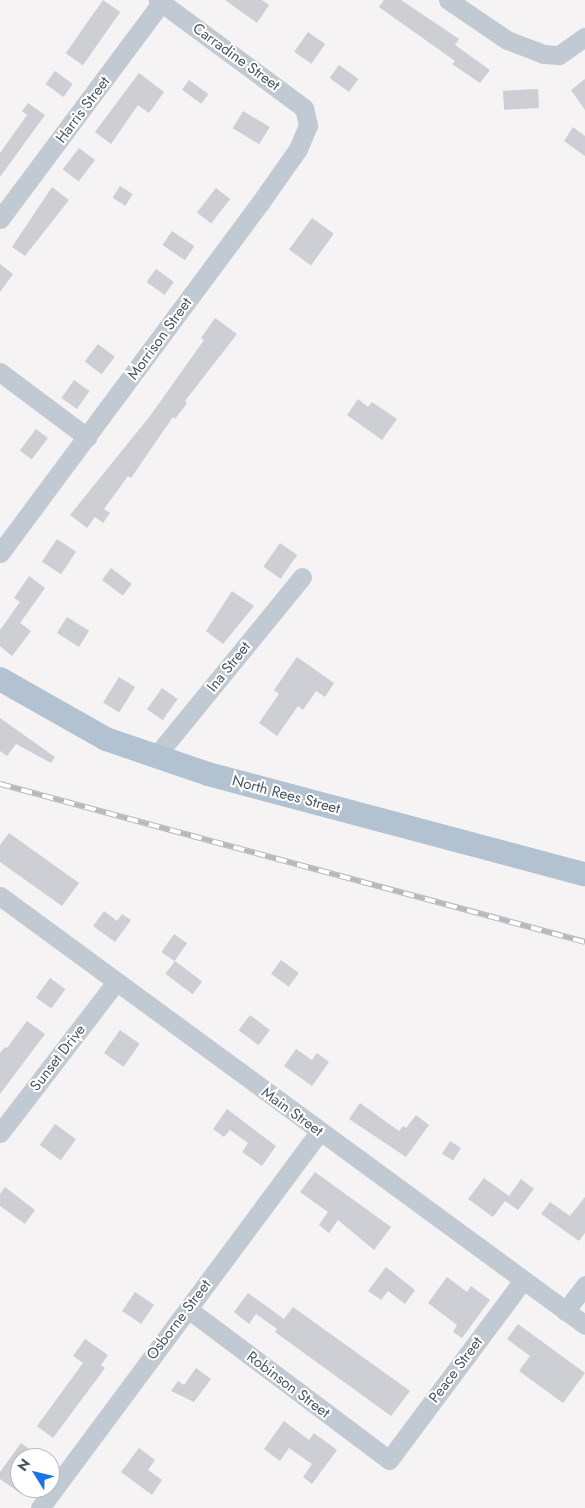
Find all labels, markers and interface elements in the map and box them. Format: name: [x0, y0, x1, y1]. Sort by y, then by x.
street label: Carradine Street: [189, 19, 283, 95]
street label: Harris Street: [52, 73, 114, 147]
street label: Morrison Street: [124, 295, 196, 383]
street label: Ina Street: [203, 638, 255, 696]
street label: North Rees Street: [230, 772, 342, 818]
street label: Sunset Drive: [27, 1021, 89, 1095]
street label: Main Street: [258, 1084, 326, 1140]
street label: Osborne Street: [143, 1276, 215, 1364]
street label: Peace Street: [425, 1333, 487, 1407]
street label: Robinson Street: [243, 1348, 333, 1422]
north arrow: [10, 1448, 60, 1498]
text: N: [12, 1454, 35, 1475]

